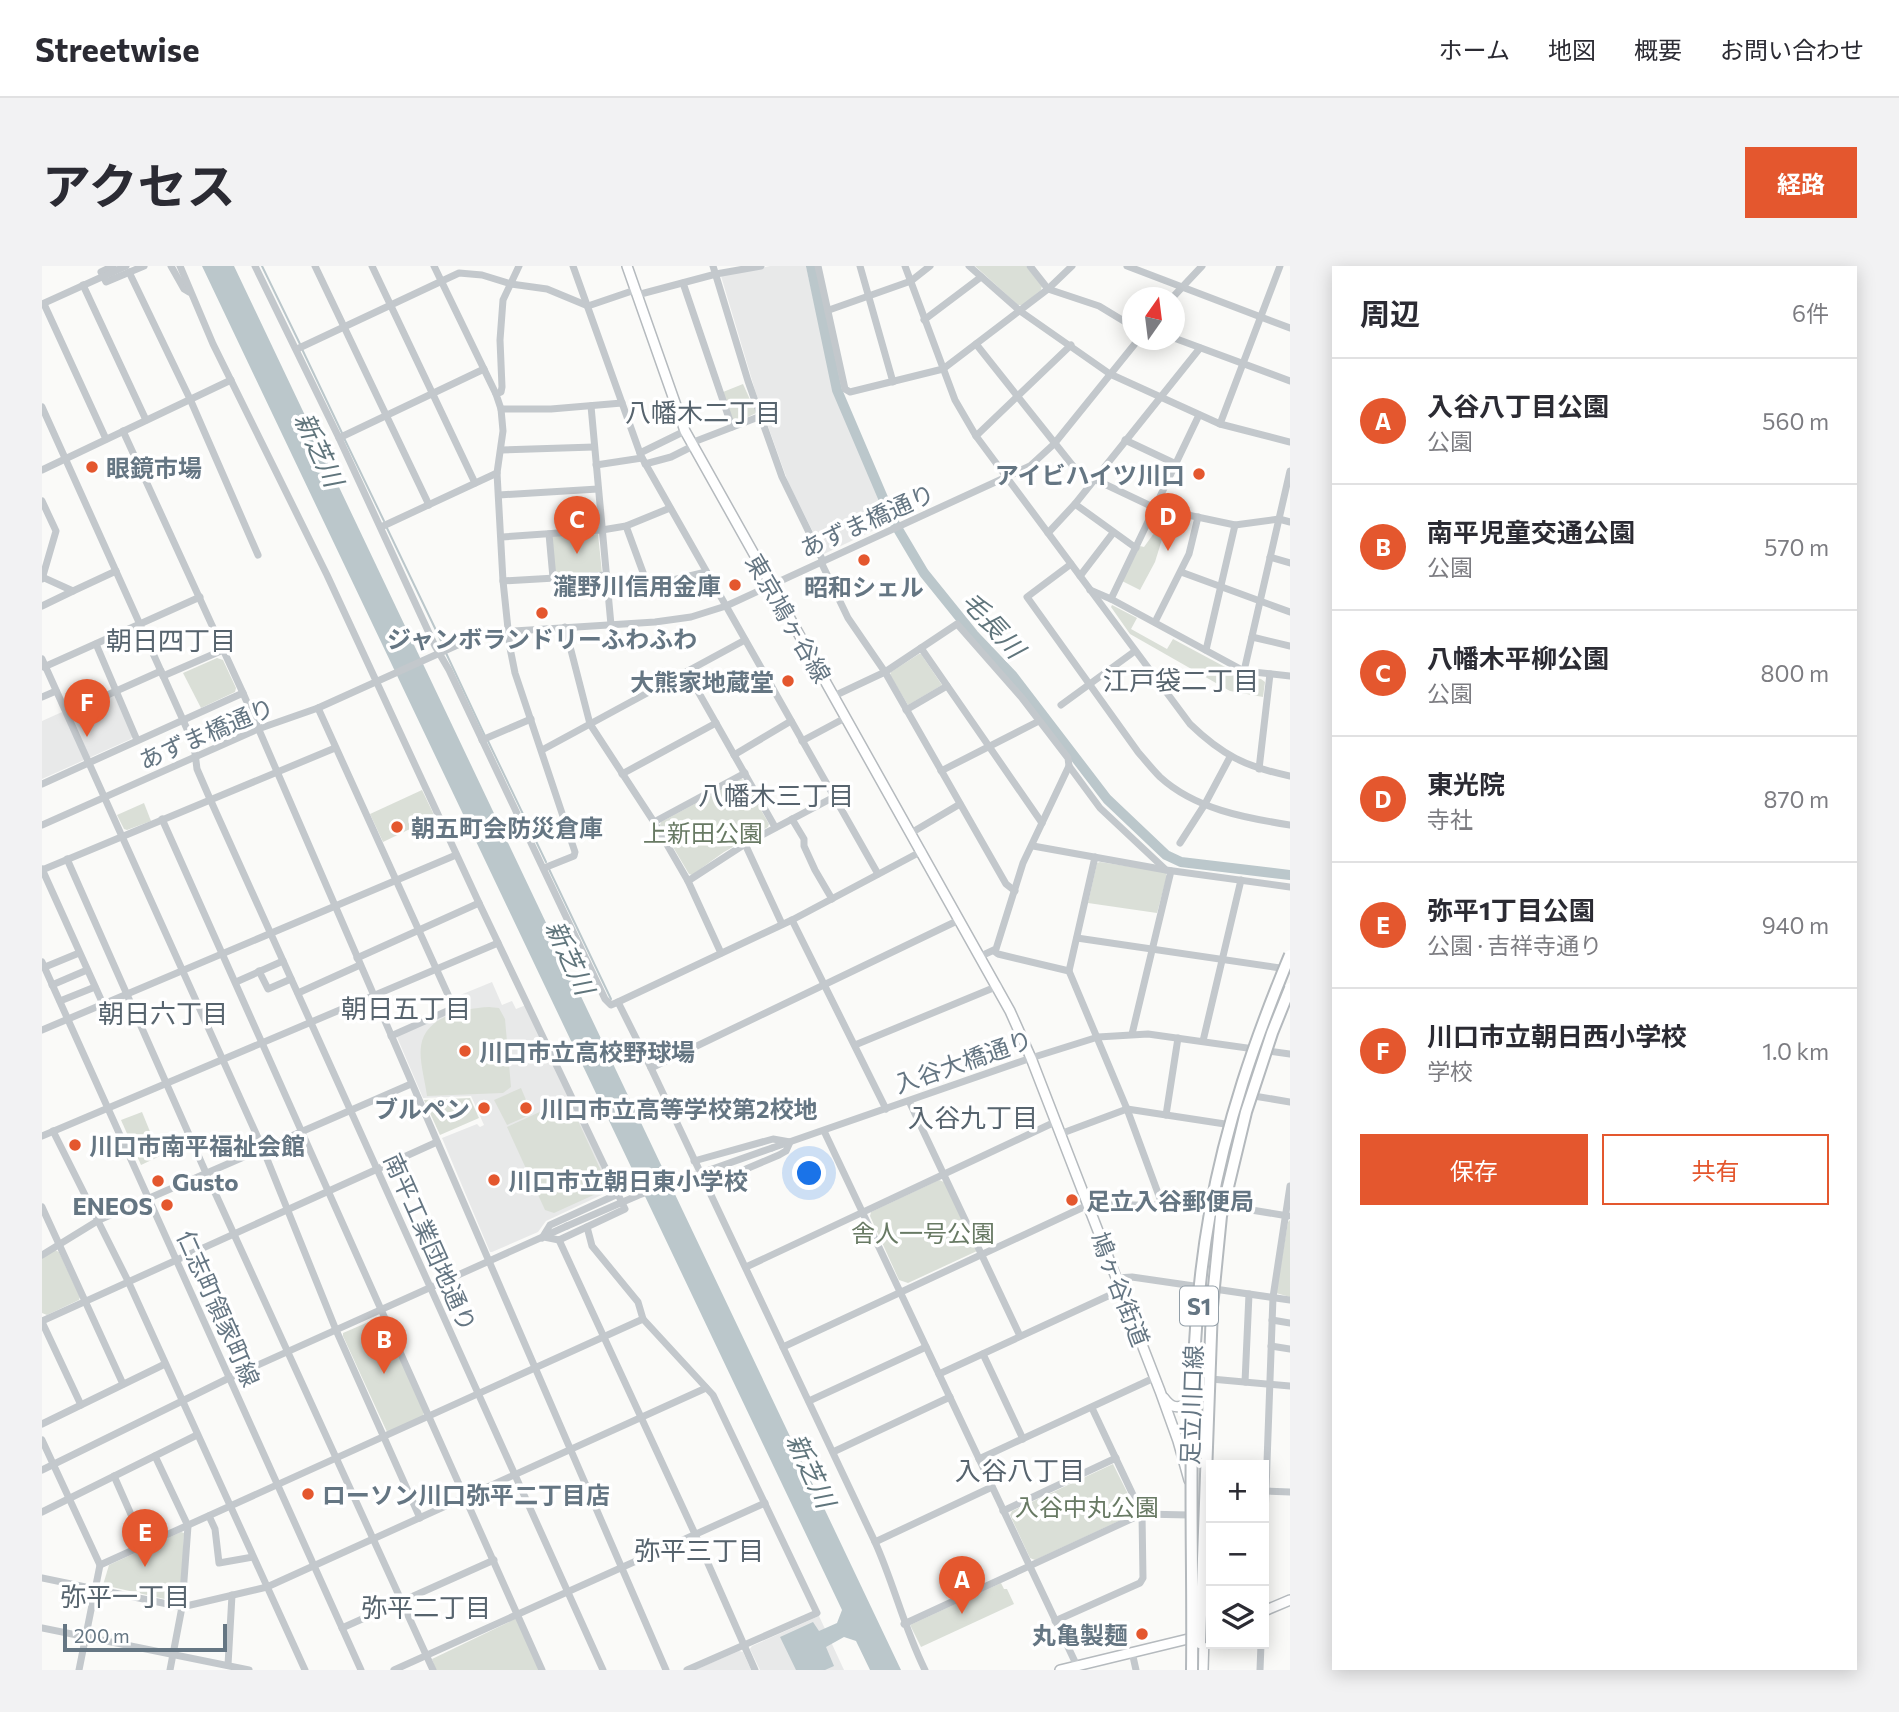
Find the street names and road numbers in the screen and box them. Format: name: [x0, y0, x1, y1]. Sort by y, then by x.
street label: あずま橋通り: [795, 477, 939, 563]
street label: 東京鳩ヶ谷線: [740, 548, 838, 688]
street label: あずま橋通り: [134, 692, 278, 774]
street label: 入谷大橋通り: [890, 1024, 1036, 1098]
street label: 南平工業団地通り: [379, 1148, 483, 1336]
street label: 仁志町領家町線: [172, 1225, 266, 1391]
street label: 鳩ヶ谷街道: [1086, 1228, 1156, 1350]
road number: S1: [1180, 1287, 1218, 1326]
street label: 足立川口線: [1174, 1345, 1208, 1465]

